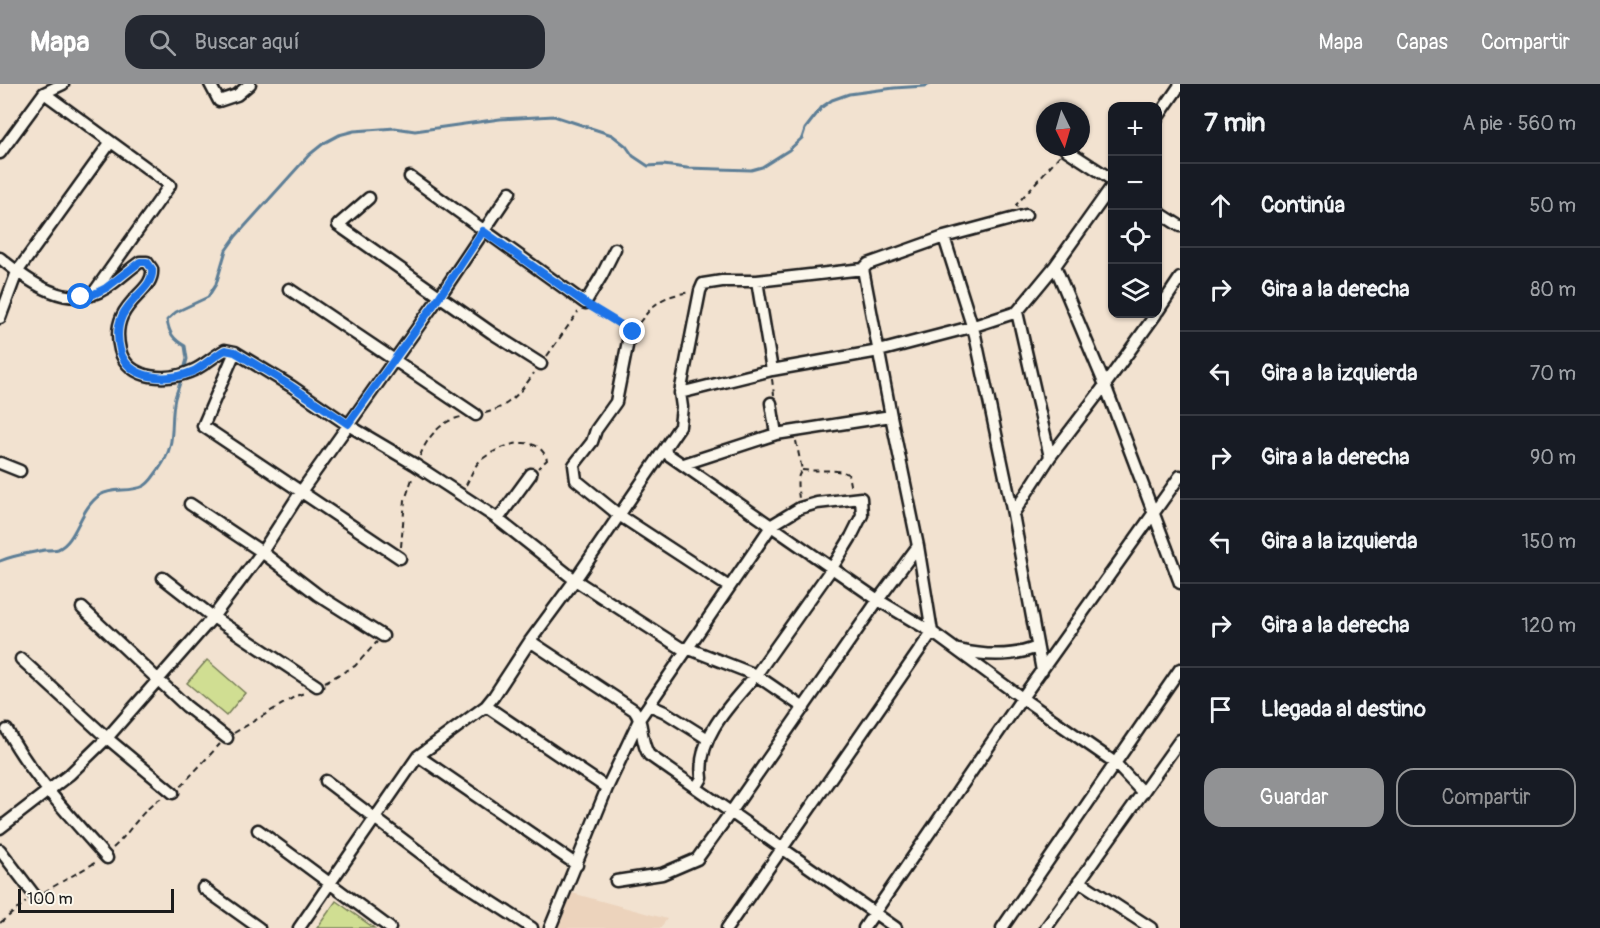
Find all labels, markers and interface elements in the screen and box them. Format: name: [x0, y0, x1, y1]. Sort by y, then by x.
search box: [125, 15, 545, 69]
text: Mapa: [30, 25, 89, 60]
icon: search: [146, 26, 179, 59]
text: Buscar aquí: [194, 28, 300, 56]
text: Mapa: [1319, 29, 1363, 56]
text: Capas: [1396, 29, 1448, 56]
text: Compartir: [1481, 29, 1570, 56]
north arrow: [1036, 102, 1090, 156]
map controls: [1108, 102, 1162, 318]
button: +: [1108, 102, 1162, 156]
text: 7 min: [1204, 107, 1266, 139]
text: A pie · 560 m: [1462, 111, 1576, 136]
button: −: [1108, 156, 1162, 210]
icon: ahead: [1204, 189, 1237, 222]
text: Continúa: [1261, 191, 1345, 219]
text: 50 m: [1529, 193, 1576, 218]
button: locate: [1108, 210, 1162, 264]
button: layers: [1108, 264, 1162, 318]
icon: right: [1204, 273, 1237, 306]
text: Gira a la derecha: [1261, 275, 1409, 303]
text: 80 m: [1530, 277, 1576, 302]
route start: [67, 283, 93, 309]
route end: [619, 318, 645, 344]
icon: left: [1204, 357, 1237, 390]
text: Gira a la izquierda: [1261, 359, 1418, 387]
text: 70 m: [1530, 361, 1576, 386]
icon: right: [1204, 441, 1237, 474]
text: Gira a la derecha: [1261, 443, 1409, 471]
text: 90 m: [1530, 445, 1576, 470]
icon: left: [1204, 525, 1237, 558]
text: Gira a la izquierda: [1261, 527, 1418, 555]
text: 150 m: [1522, 529, 1576, 554]
icon: right: [1204, 609, 1237, 642]
text: Gira a la derecha: [1261, 611, 1409, 639]
text: 120 m: [1521, 613, 1576, 638]
icon: arrive: [1204, 693, 1237, 726]
text: Llegada al destino: [1261, 695, 1426, 723]
button: Guardar: [1204, 768, 1384, 827]
button: Compartir: [1396, 768, 1576, 827]
scale bar: [18, 886, 174, 914]
text: 100 m: [27, 889, 73, 909]

